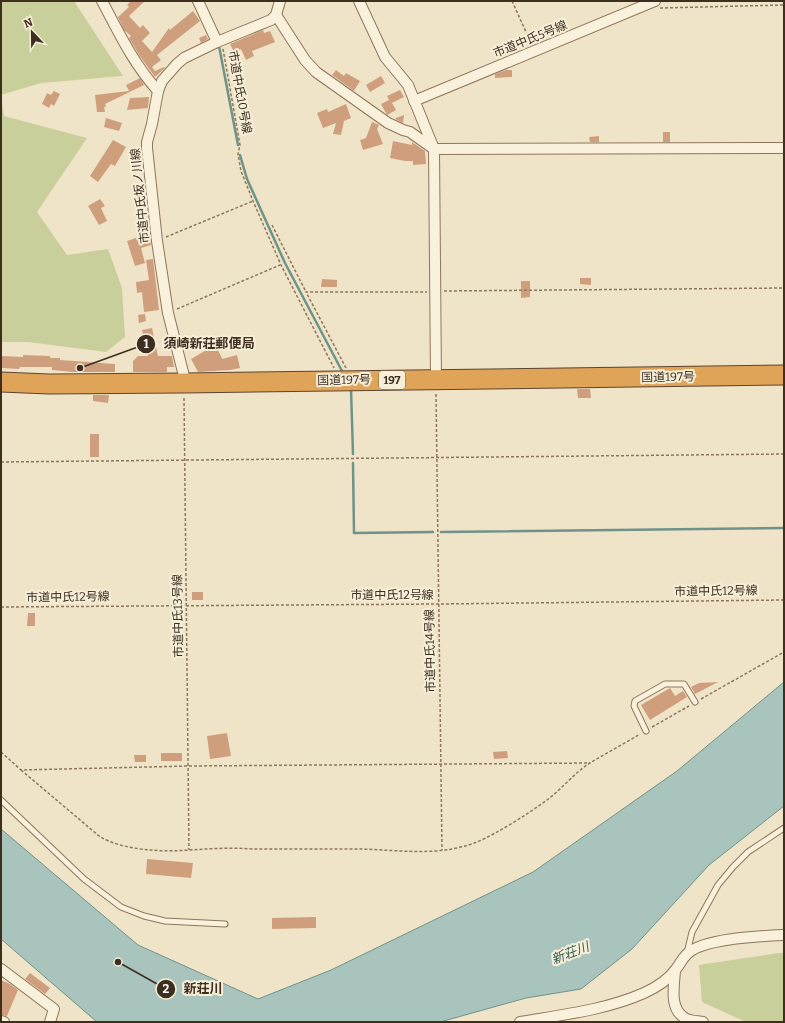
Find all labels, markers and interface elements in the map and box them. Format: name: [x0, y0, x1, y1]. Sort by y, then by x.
north arrow: [12, 12, 52, 52]
text: N: [22, 15, 35, 31]
street label: 市道中氏5号線: [491, 18, 569, 60]
street label: 市道中氏10号線: [226, 49, 254, 135]
street label: 市道中氏坂ノ川線: [128, 148, 152, 244]
callout: 須崎新荘郵便局: [136, 331, 263, 356]
text: 須崎新荘郵便局: [163, 336, 255, 351]
text: 1: [143, 337, 149, 351]
street label: 国道197号: [641, 370, 695, 384]
road number: 197: [379, 371, 405, 389]
street label: 国道197号: [317, 373, 371, 387]
street label: 市道中氏13号線: [170, 574, 186, 658]
street label: 市道中氏12号線: [674, 583, 758, 599]
street label: 市道中氏12号線: [350, 588, 434, 602]
street label: 市道中氏12号線: [26, 589, 110, 605]
street label: 市道中氏14号線: [422, 609, 438, 693]
water label: 新荘川: [549, 938, 593, 967]
callout: 新荘川: [156, 976, 231, 1001]
text: 新荘川: [183, 981, 223, 996]
text: 2: [163, 982, 170, 996]

